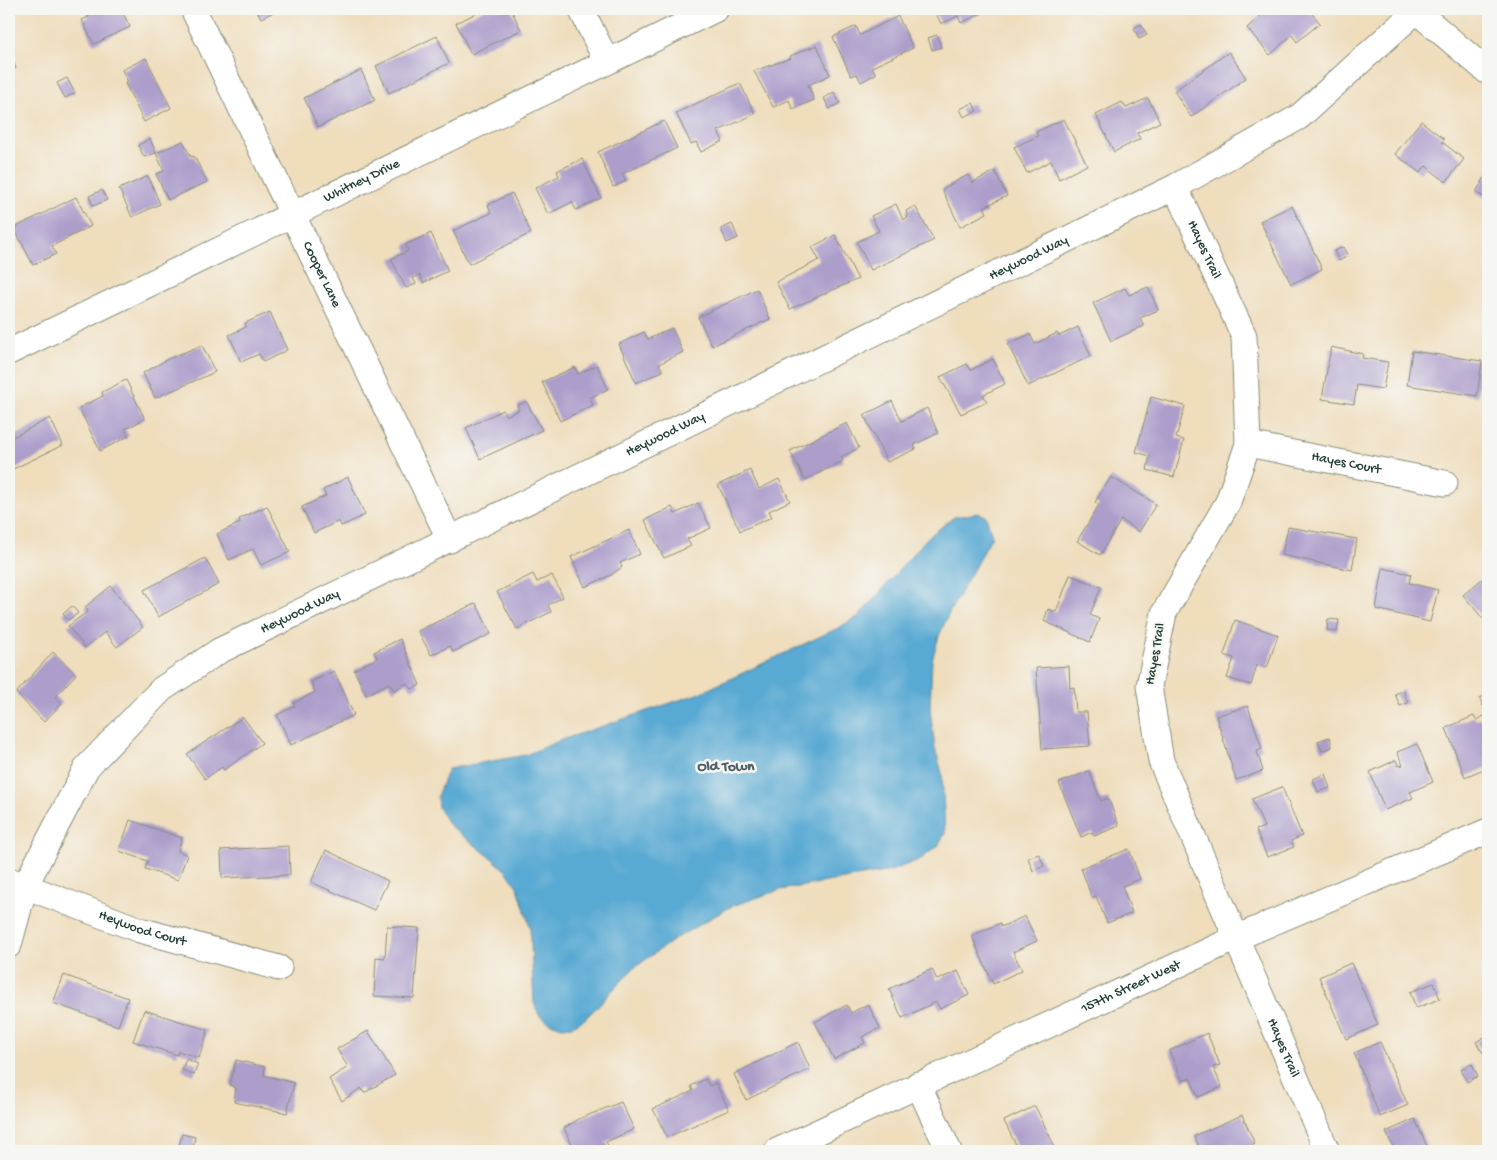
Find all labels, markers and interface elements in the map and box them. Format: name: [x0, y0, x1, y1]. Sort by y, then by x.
street label: Whitney Drive: [321, 155, 403, 207]
street label: Hayes Trail: [1183, 218, 1225, 282]
street label: Heywood Way: [986, 232, 1071, 284]
street label: Cooper Lane: [298, 239, 345, 311]
street label: Heywood Way: [623, 408, 708, 461]
street label: Hayes Court: [1310, 448, 1384, 479]
street label: Heywood Way: [258, 585, 342, 638]
street label: Hayes Trail: [1142, 622, 1170, 686]
district label: Old Town: [698, 758, 755, 776]
street label: Heywood Court: [96, 906, 189, 951]
street label: 157th Street West: [1077, 956, 1184, 1018]
street label: Hayes Trail: [1263, 1016, 1303, 1080]

